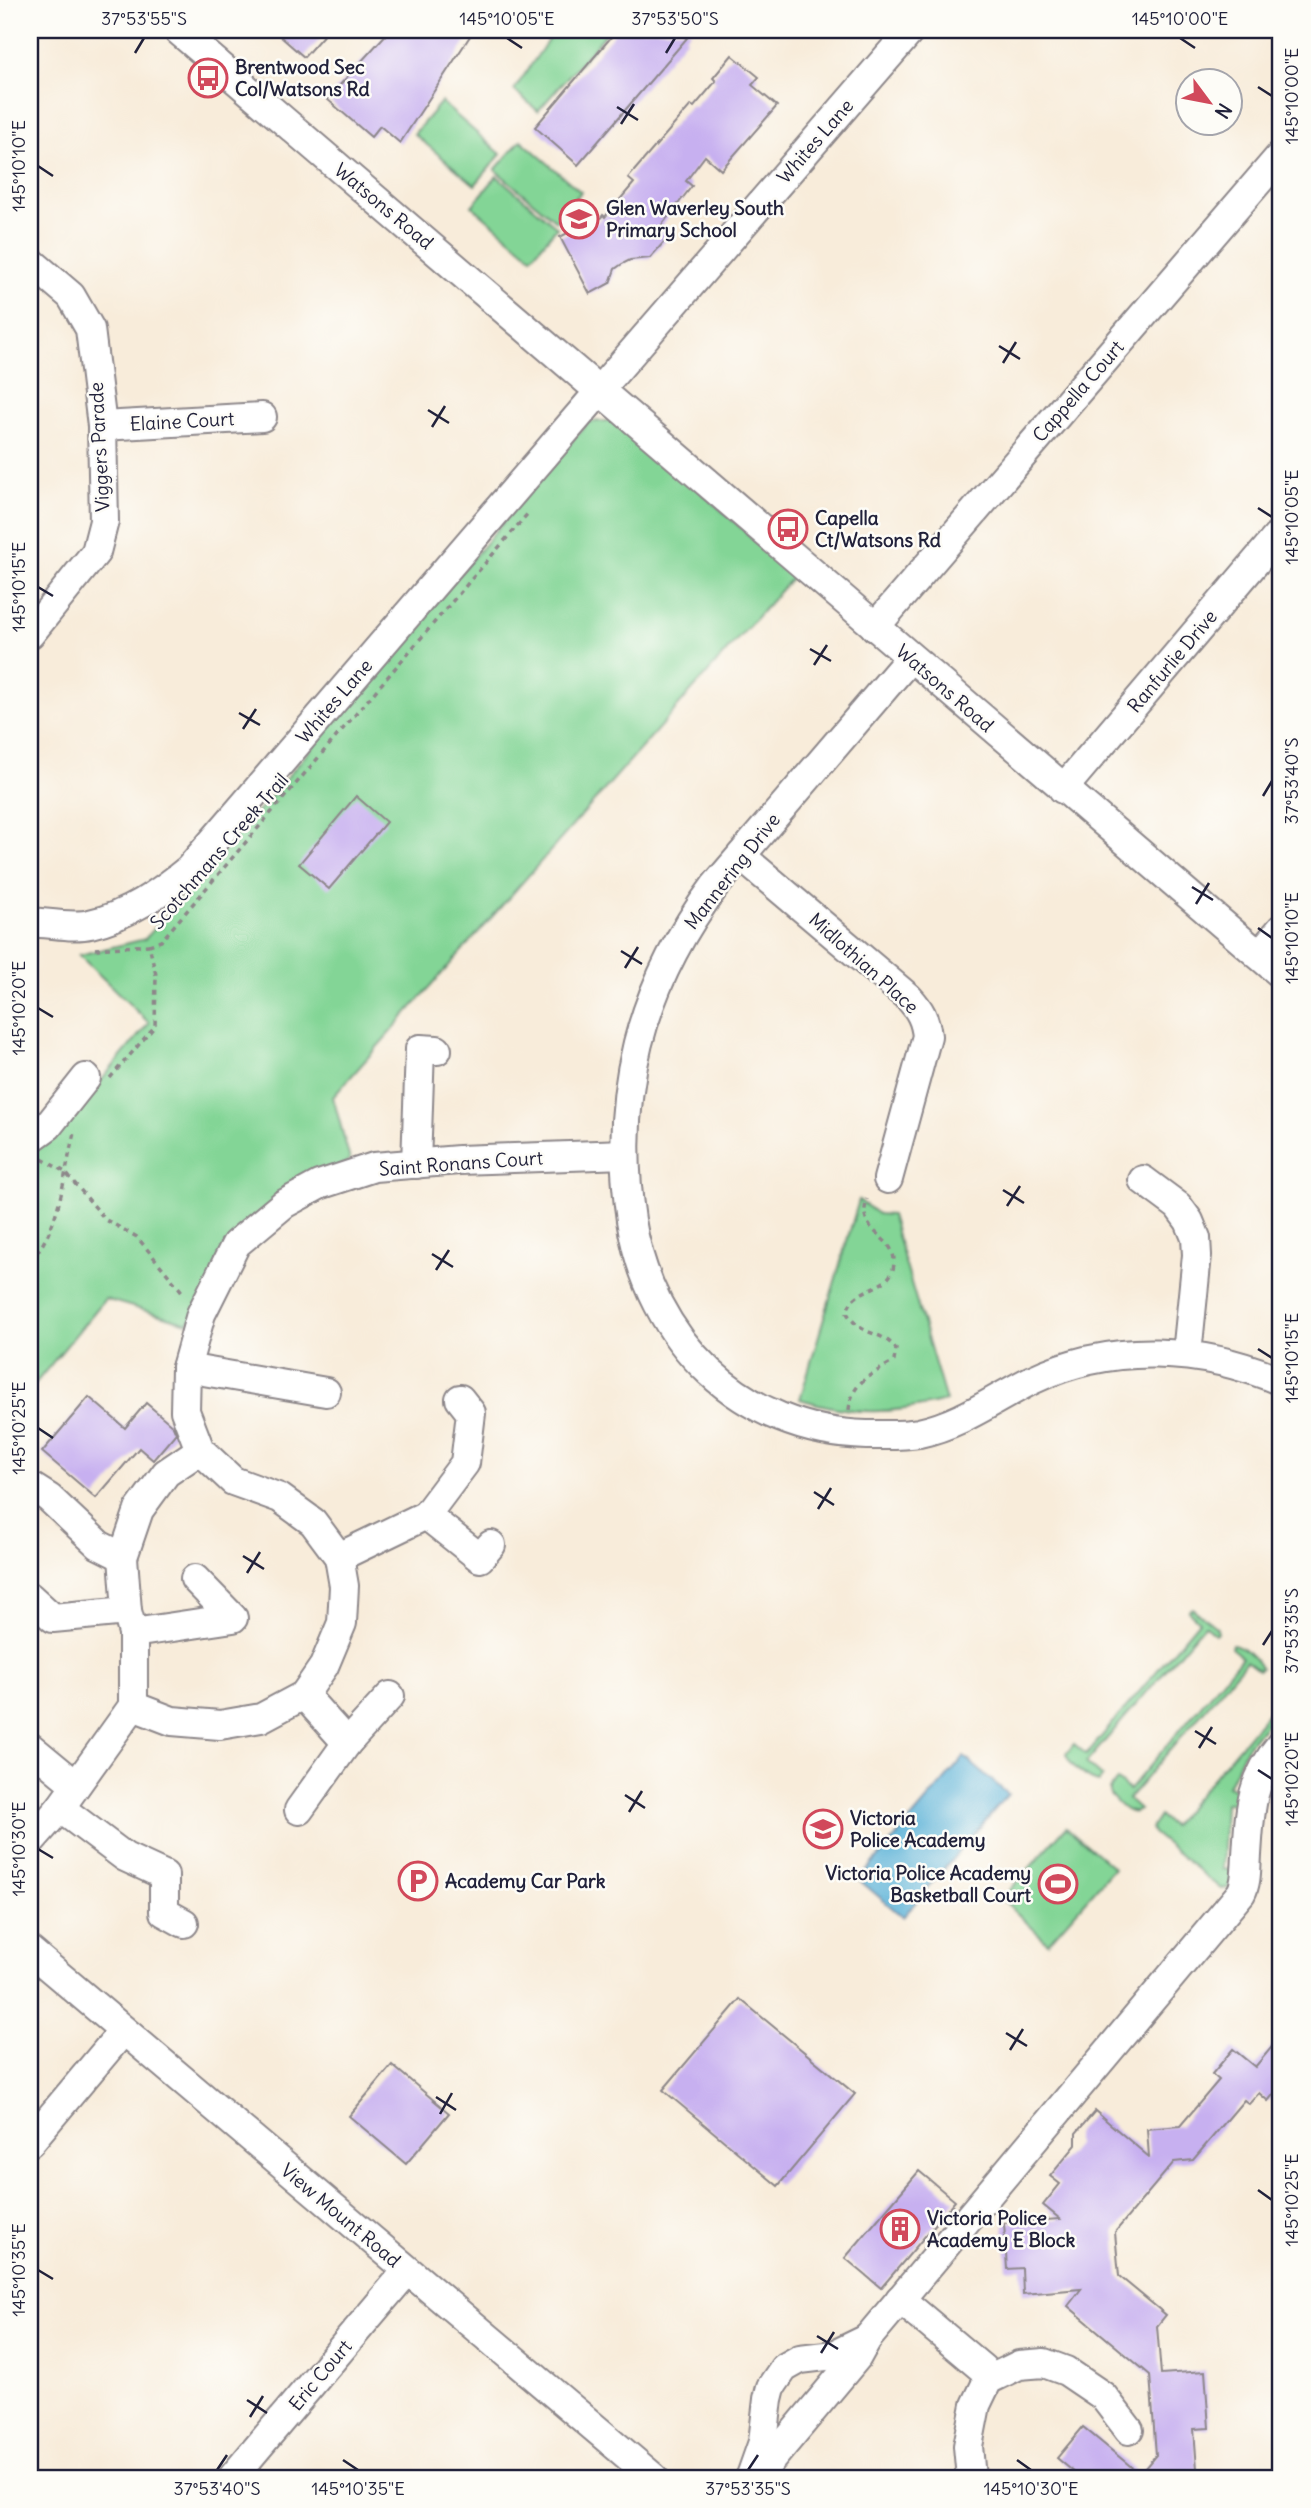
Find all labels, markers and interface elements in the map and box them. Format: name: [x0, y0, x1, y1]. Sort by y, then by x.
text: 37°53'55"S: [101, 7, 187, 30]
text: 145°10'05"E: [459, 7, 555, 30]
text: 37°53'50"S: [631, 7, 719, 30]
text: 145°10'00"E: [1132, 7, 1228, 30]
text: 145°10'00"E: [1280, 48, 1303, 144]
place label: Brentwood Sec Col/Watsons Rd: [235, 55, 370, 101]
bus stop icon: Brentwood Sec Col/Watsons Rd: [187, 57, 229, 99]
north arrow: [1174, 66, 1244, 136]
street label: Whites Lane: [772, 94, 858, 188]
text: N: [1210, 99, 1237, 123]
text: 145°10'10"E: [7, 120, 30, 212]
street label: Watsons Road: [330, 158, 438, 254]
place label: Glen Waverley South Primary School: [606, 196, 784, 242]
school or university icon: Glen Waverley South Primary School: [558, 198, 600, 240]
street label: Cappella Court: [1027, 335, 1129, 447]
street label: Viggers Parade: [84, 381, 114, 513]
street label: Elaine Court: [129, 406, 235, 436]
text: 145°10'05"E: [1280, 469, 1303, 565]
place label: Capella Ct/Watsons Rd: [815, 506, 941, 552]
bus stop icon: Capella Ct/Watsons Rd: [767, 508, 809, 550]
text: 145°10'15"E: [7, 542, 30, 632]
street label: Ranfurlie Drive: [1122, 605, 1222, 717]
street label: Watsons Road: [891, 639, 999, 737]
street label: Whites Lane: [291, 654, 377, 748]
text: 37°53'40"S: [1280, 738, 1303, 824]
street label: Scotchmans Creek Trail: [145, 768, 293, 934]
street label: Mannering Drive: [679, 808, 785, 934]
text: 145°10'10"E: [1280, 892, 1303, 984]
street label: Midlothian Place: [804, 907, 924, 1019]
text: 145°10'20"E: [7, 961, 30, 1055]
street label: Saint Ronans Court: [378, 1145, 544, 1181]
text: 145°10'15"E: [1280, 1313, 1303, 1403]
text: 145°10'25"E: [7, 1381, 30, 1475]
text: 37°53'35"S: [1280, 1588, 1303, 1674]
text: 145°10'20"E: [1280, 1732, 1303, 1826]
text: 145°10'30"E: [7, 1801, 30, 1897]
place label: Victoria Police Academy: [850, 1806, 985, 1852]
school or university icon: Victoria Police Academy: [802, 1808, 844, 1850]
parking icon: Academy Car Park: [397, 1860, 439, 1902]
place label: Victoria Police Academy Basketball Court: [825, 1861, 1032, 1907]
sports icon: Victoria Police Academy Basketball Court: [1037, 1863, 1079, 1905]
place label: Academy Car Park: [445, 1869, 606, 1893]
text: 145°10'25"E: [1280, 2153, 1303, 2247]
street label: View Mount Road: [276, 2158, 406, 2272]
place label: Victoria Police Academy E Block: [927, 2206, 1075, 2252]
building icon: Victoria Police Academy E Block: [879, 2208, 921, 2250]
text: 145°10'35"E: [7, 2223, 30, 2317]
street label: Eric Court: [283, 2335, 357, 2415]
text: 37°53'40"S: [174, 2477, 260, 2500]
text: 145°10'35"E: [311, 2477, 405, 2500]
text: 37°53'35"S: [705, 2477, 791, 2500]
text: 145°10'30"E: [983, 2477, 1079, 2500]

